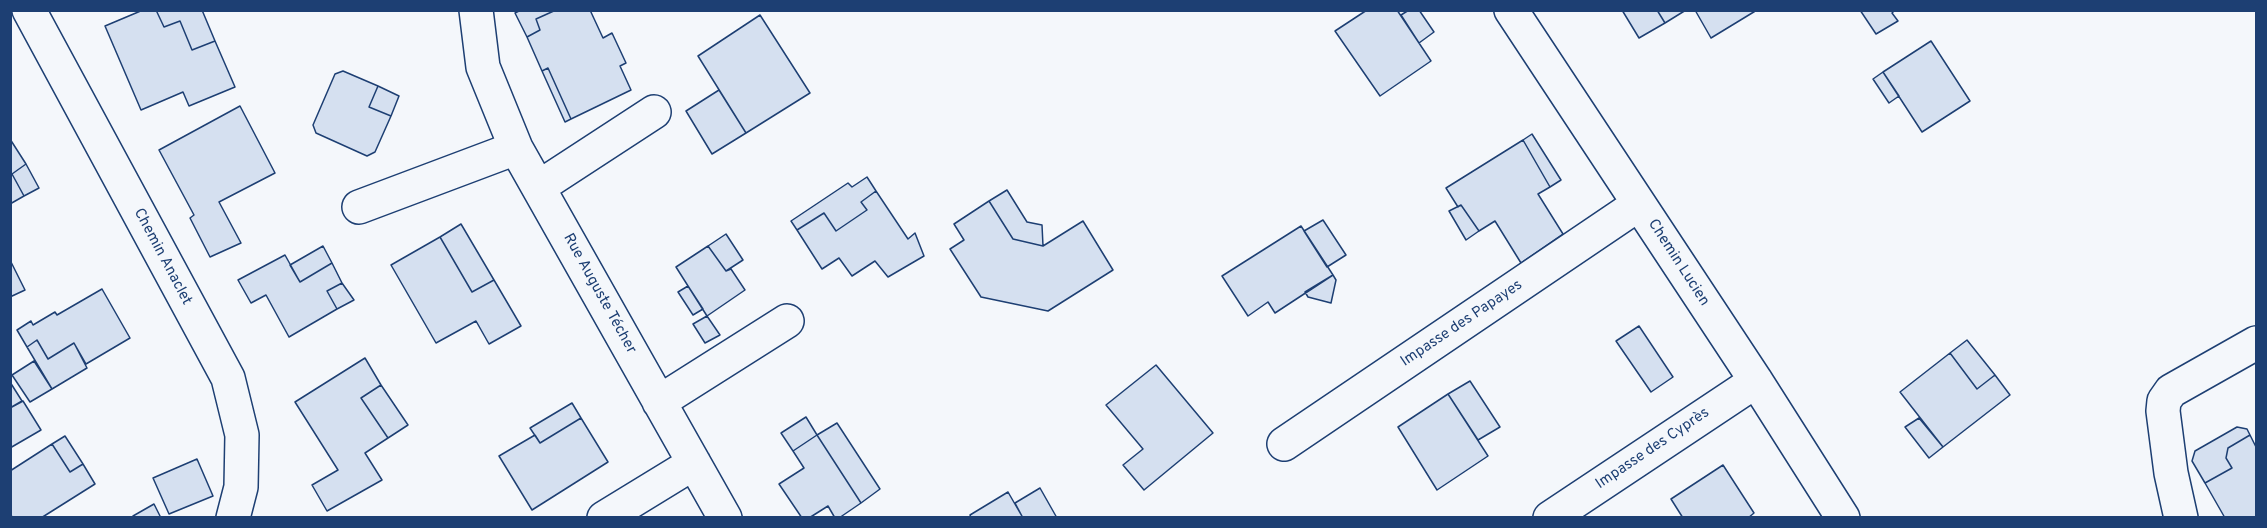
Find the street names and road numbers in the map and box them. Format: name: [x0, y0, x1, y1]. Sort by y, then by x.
street label: Chemin Anaclet: [129, 206, 195, 308]
street label: Chemin Lucien: [1643, 216, 1713, 310]
street label: Rue Auguste Técher: [558, 231, 640, 357]
street label: Impasse des Papayes: [1398, 277, 1526, 371]
street label: Impasse des Cyprès: [1593, 404, 1713, 494]

